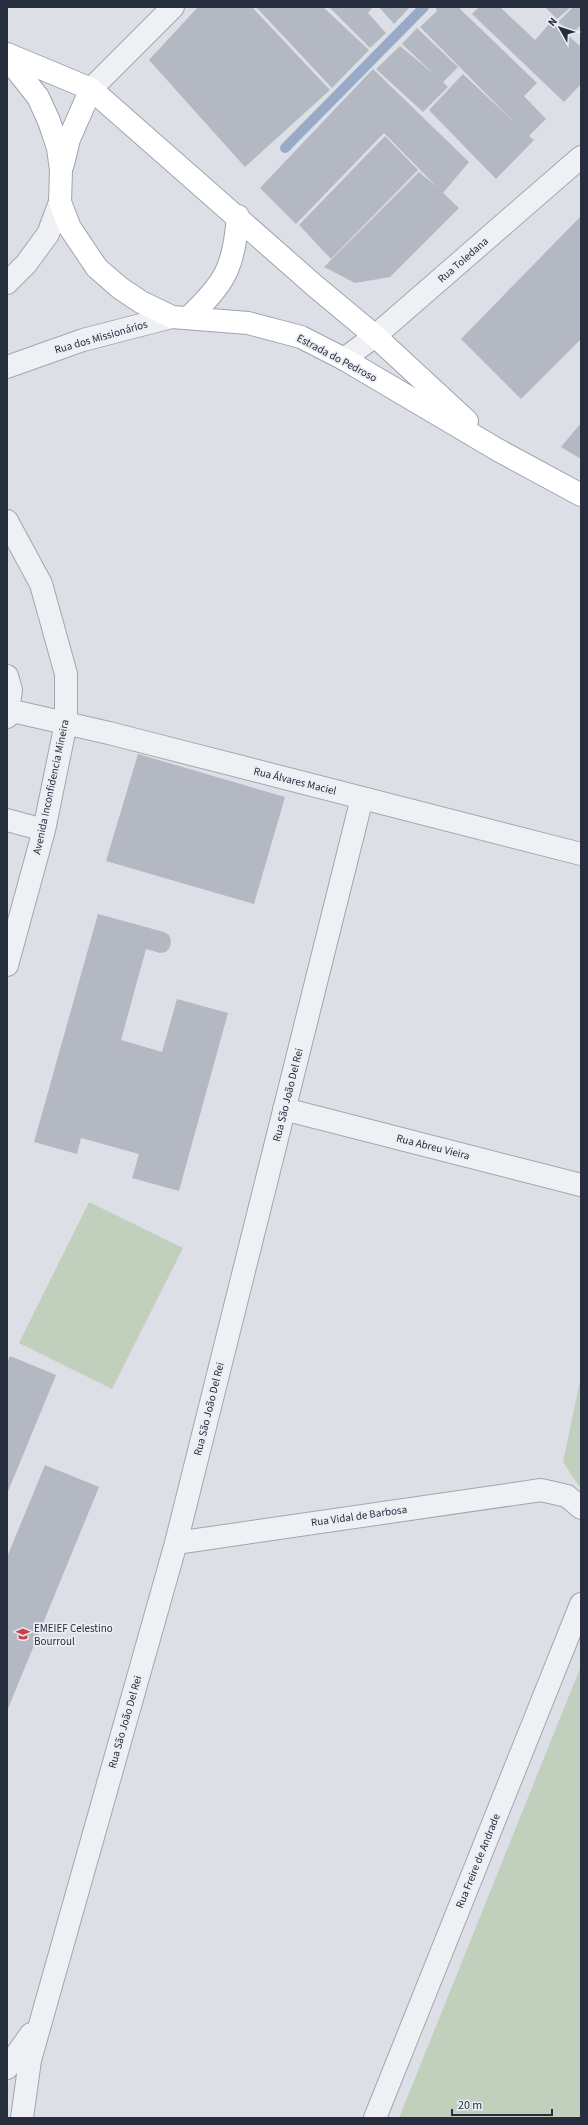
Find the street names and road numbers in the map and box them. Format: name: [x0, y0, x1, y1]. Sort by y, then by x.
street label: Rua Toledana: [434, 234, 492, 286]
street label: Rua dos Missionários: [53, 316, 150, 357]
street label: Estrada do Pedroso: [294, 331, 380, 385]
street label: Avenida Inconfidencia Mineira: [29, 718, 73, 856]
street label: Rua Álvares Maciel: [252, 763, 338, 799]
street label: Rua São João Del Rei: [269, 1047, 307, 1143]
street label: Rua Abreu Vieira: [395, 1131, 471, 1163]
street label: Rua São João Del Rei: [190, 1361, 228, 1457]
street label: Rua Vidal de Barbosa: [310, 1502, 408, 1530]
street label: Rua São João Del Rei: [105, 1674, 145, 1770]
street label: Rua Freire de Andrade: [452, 1811, 504, 1911]

